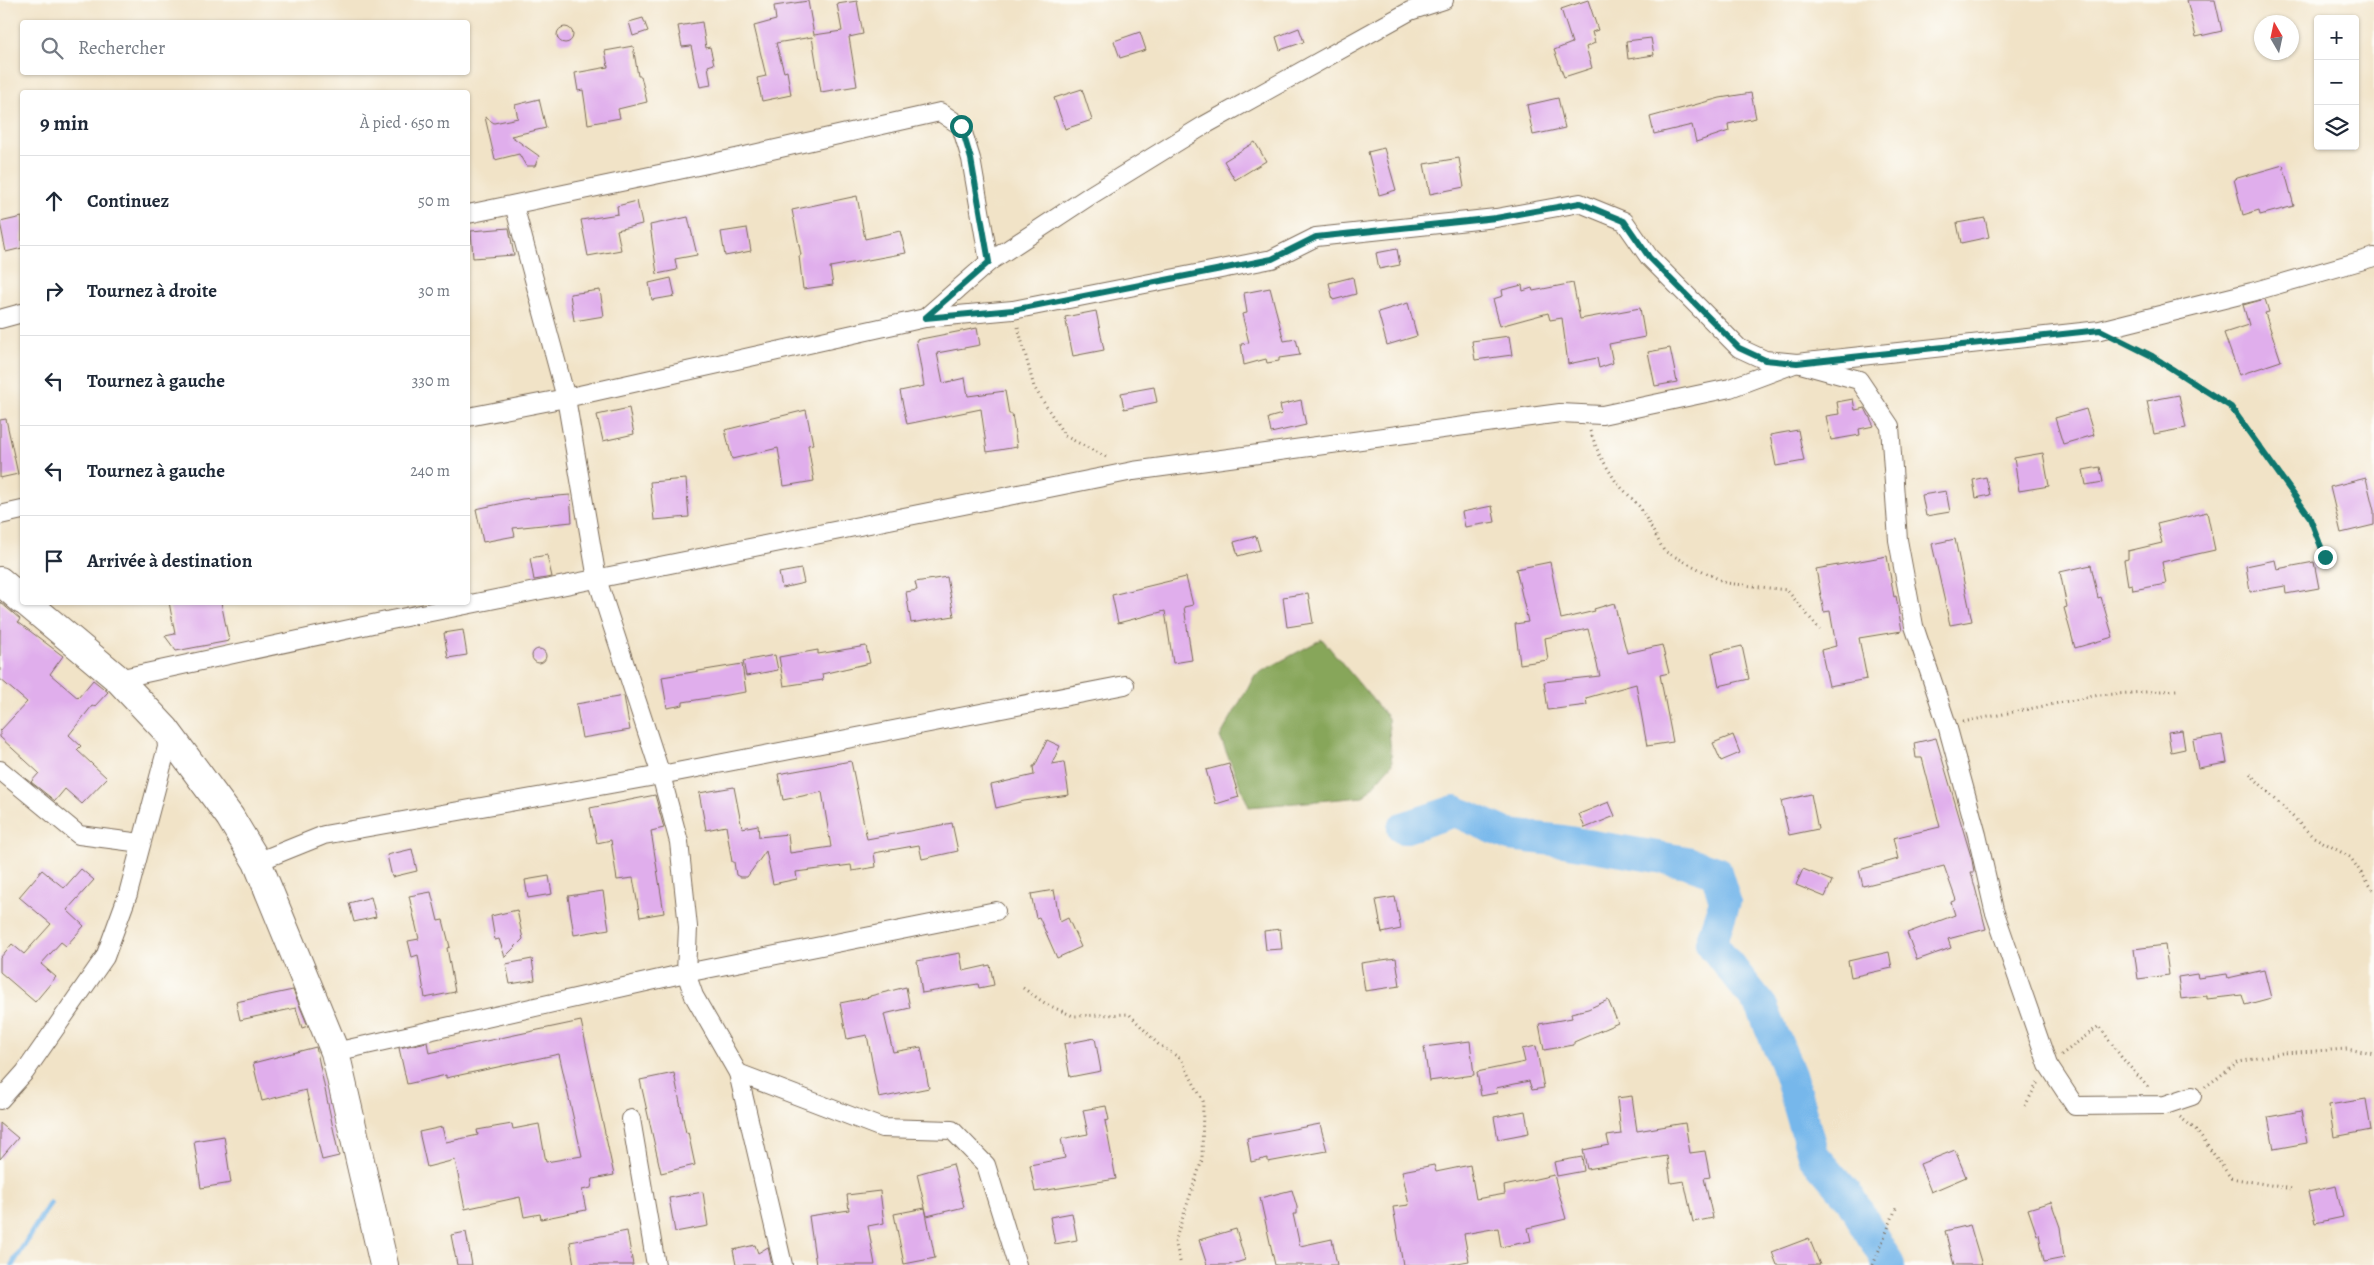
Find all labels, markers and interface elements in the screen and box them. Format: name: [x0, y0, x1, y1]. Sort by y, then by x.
north arrow: [2254, 15, 2299, 60]
map controls: [2314, 15, 2359, 150]
button: +: [2314, 15, 2359, 60]
search box: [20, 20, 470, 75]
icon: search: [38, 34, 66, 62]
text: Rechercher: [78, 35, 165, 61]
button: −: [2314, 60, 2359, 105]
button: layers: [2314, 105, 2359, 150]
text: 9 min: [40, 109, 89, 137]
text: À pied · 650 m: [360, 112, 450, 134]
route start: [950, 115, 973, 138]
icon: ahead: [40, 187, 68, 215]
text: Continuez: [87, 188, 169, 214]
text: 50 m: [418, 190, 450, 212]
icon: right: [40, 277, 68, 305]
text: Tournez à droite: [87, 278, 217, 304]
text: 30 m: [418, 280, 450, 302]
icon: left: [40, 367, 68, 395]
text: Tournez à gauche: [87, 368, 225, 394]
text: 330 m: [412, 370, 450, 392]
icon: left: [40, 457, 68, 485]
text: Tournez à gauche: [87, 458, 225, 484]
text: 240 m: [410, 460, 450, 482]
route end: [2314, 546, 2337, 569]
icon: arrive: [40, 547, 68, 575]
text: Arrivée à destination: [87, 548, 252, 574]

